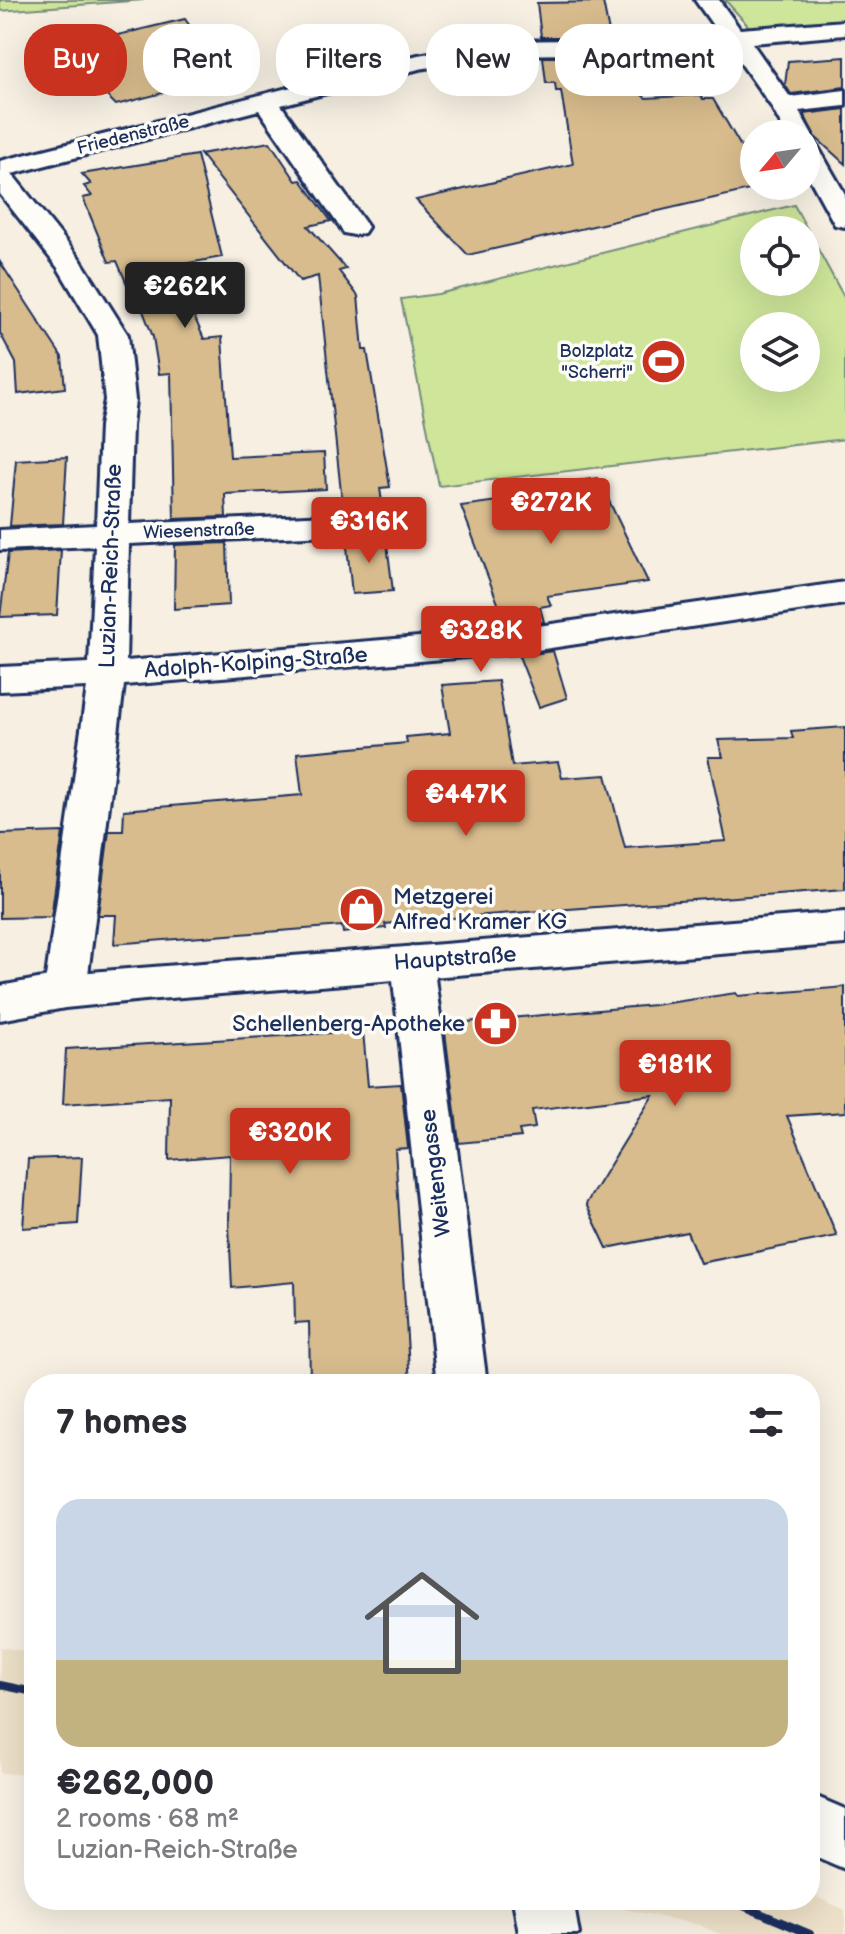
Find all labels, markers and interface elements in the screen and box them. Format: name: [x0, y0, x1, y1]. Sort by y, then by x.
chip: Buy: [24, 24, 127, 96]
chip: Rent: [143, 24, 260, 96]
chip: Filters: [276, 24, 410, 96]
chip: New: [426, 24, 539, 96]
chip: Apartment: [555, 24, 743, 96]
street label: Friedenstraße: [75, 111, 192, 159]
north arrow: [740, 120, 820, 200]
map controls: [740, 120, 820, 392]
button: locate: [740, 216, 820, 296]
pin: €262K: [129, 262, 241, 330]
text: €262K: [143, 272, 227, 303]
button: layers: [740, 312, 820, 392]
sports icon: Bolzplatz "Scherri": [640, 337, 688, 385]
place label: Bolzplatz "Scherri": [559, 341, 633, 383]
street label: Luzian-Reich-Straße: [94, 463, 128, 669]
pin: €272K: [495, 478, 607, 546]
text: €272K: [510, 488, 592, 519]
pin: €316K: [313, 497, 425, 565]
text: €316K: [329, 507, 409, 538]
street label: Wiesenstraße: [143, 519, 255, 543]
pin: €328K: [425, 606, 537, 674]
text: €328K: [439, 616, 523, 647]
street label: Adolph-Kolping-Straße: [143, 642, 369, 684]
pin: €447K: [410, 770, 522, 838]
text: €447K: [425, 780, 507, 811]
place label: Metzgerei Alfred Kramer KG: [393, 884, 567, 936]
shop icon: Metzgerei Alfred Kramer KG: [338, 886, 386, 934]
street label: Hauptstraße: [393, 941, 517, 977]
pharmacy icon: Schellenberg-Apotheke: [472, 1000, 520, 1048]
place label: Schellenberg-Apotheke: [232, 1011, 465, 1038]
pin: €181K: [619, 1040, 731, 1108]
text: €181K: [638, 1050, 712, 1081]
pin: €320K: [234, 1108, 346, 1176]
street label: Weitengasse: [415, 1108, 457, 1238]
text: €320K: [248, 1118, 332, 1149]
icon: filters: [744, 1400, 788, 1444]
text: 7 homes: [56, 1402, 187, 1443]
icon: home: [350, 1551, 494, 1695]
text: €262,000: [56, 1763, 214, 1804]
text: 2 rooms · 68 m²: [56, 1804, 239, 1835]
text: Luzian-Reich-Straße: [56, 1835, 298, 1866]

